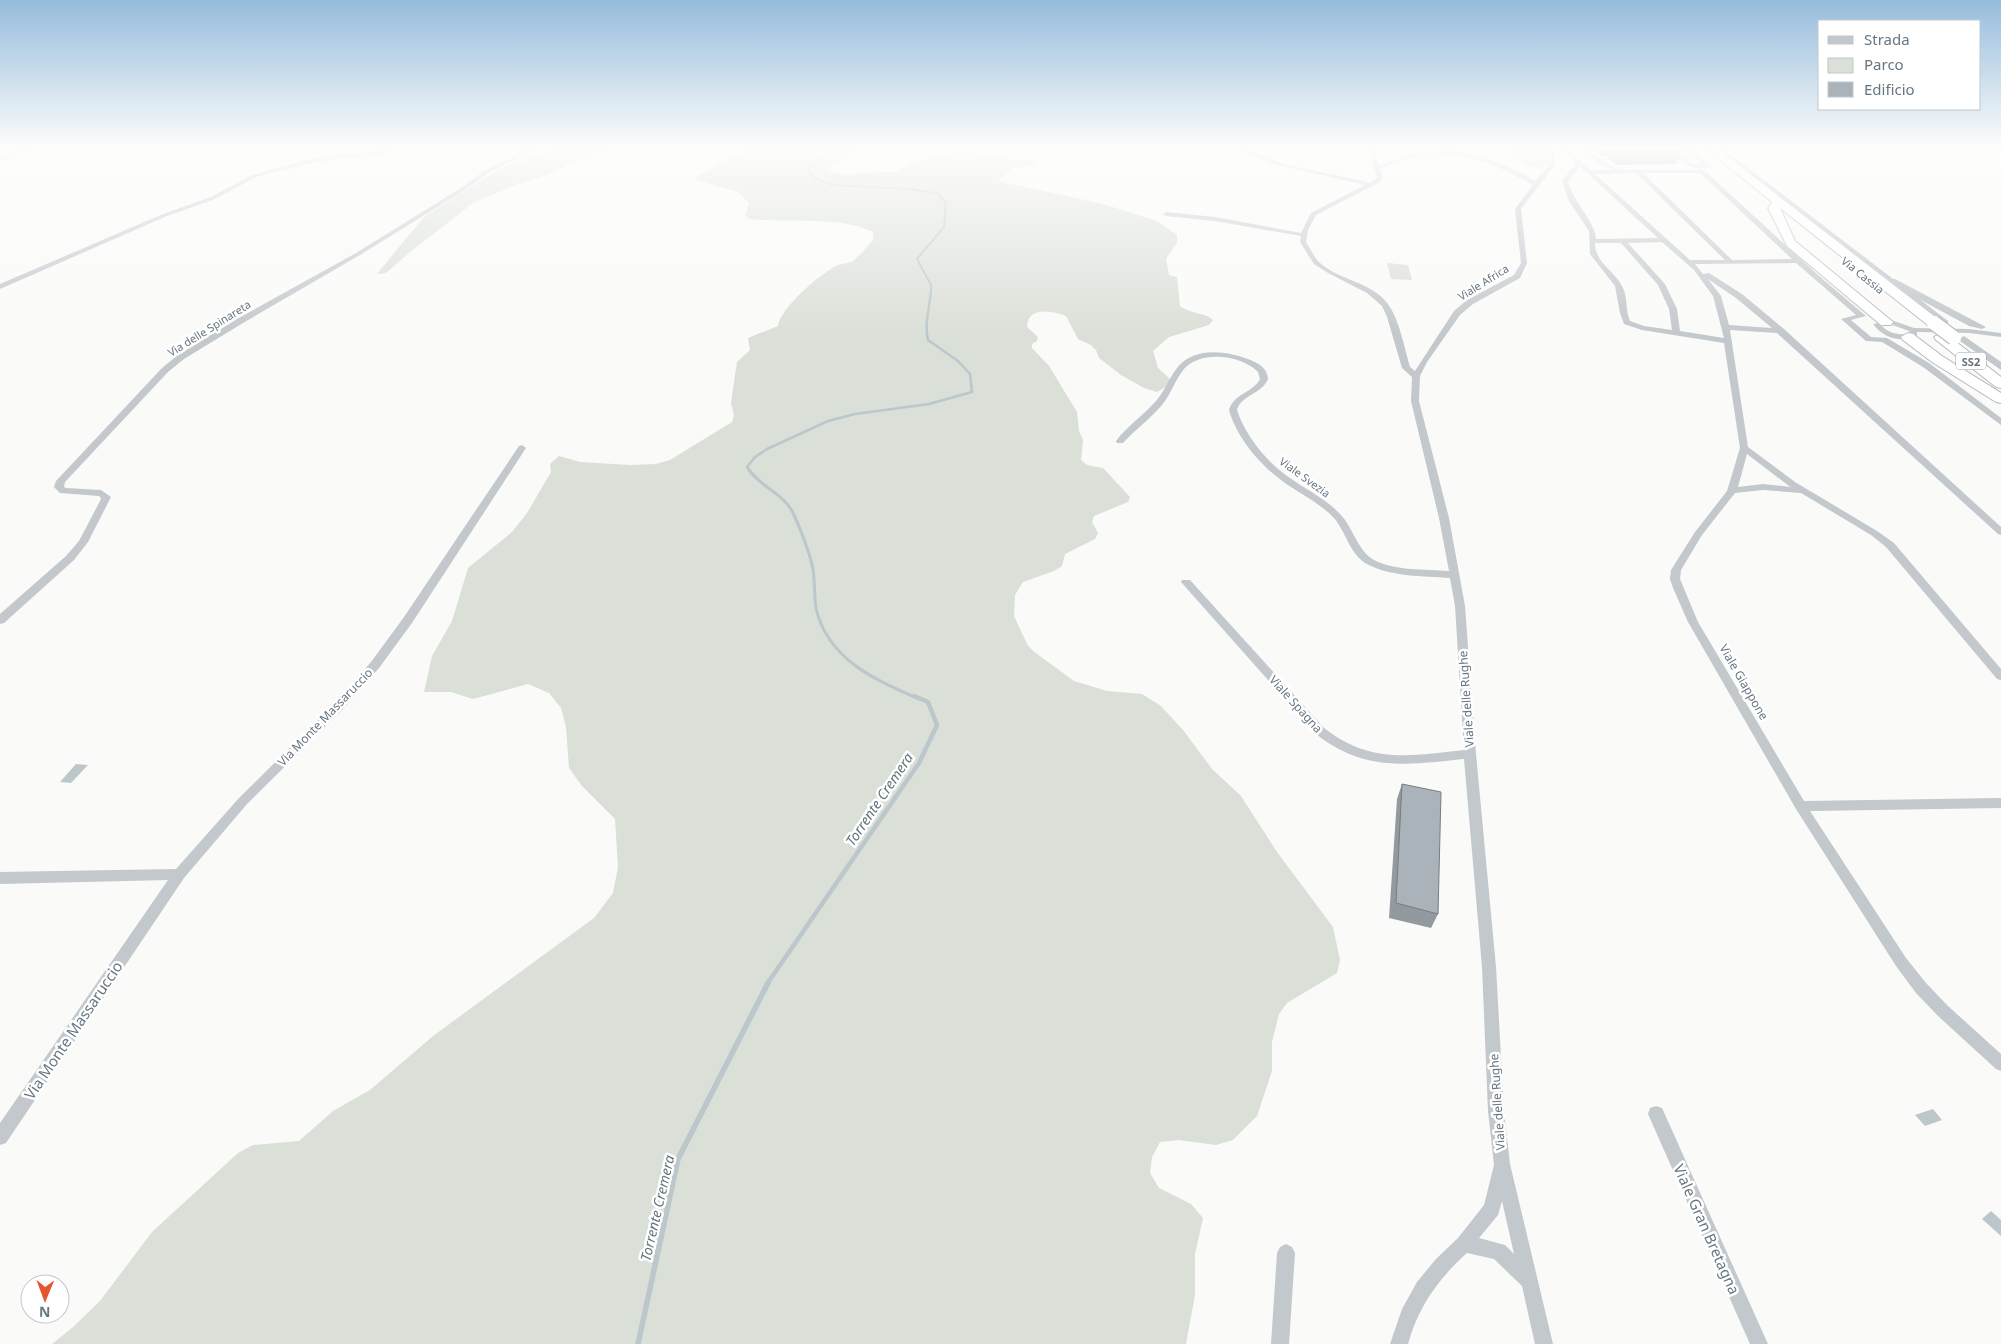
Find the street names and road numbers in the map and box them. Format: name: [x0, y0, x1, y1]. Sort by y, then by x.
street label: Via Cassia: [1838, 253, 1888, 297]
street label: Viale Africa: [1455, 260, 1511, 304]
street label: Via delle Spinareta: [165, 296, 253, 360]
road number: SS2: [1956, 352, 1986, 370]
street label: Viale Svezia: [1277, 453, 1333, 501]
street label: Viale Giappone: [1715, 641, 1773, 723]
street label: Viale delle Rughe: [1454, 650, 1478, 748]
street label: Via Monte Massaruccio: [274, 664, 376, 770]
street label: Viale Spagna: [1266, 671, 1326, 737]
street label: Via Monte Massaruccio: [19, 957, 127, 1103]
street label: Viale delle Rughe: [1485, 1053, 1509, 1151]
street label: Viale Gran Bretagna: [1669, 1161, 1745, 1297]

